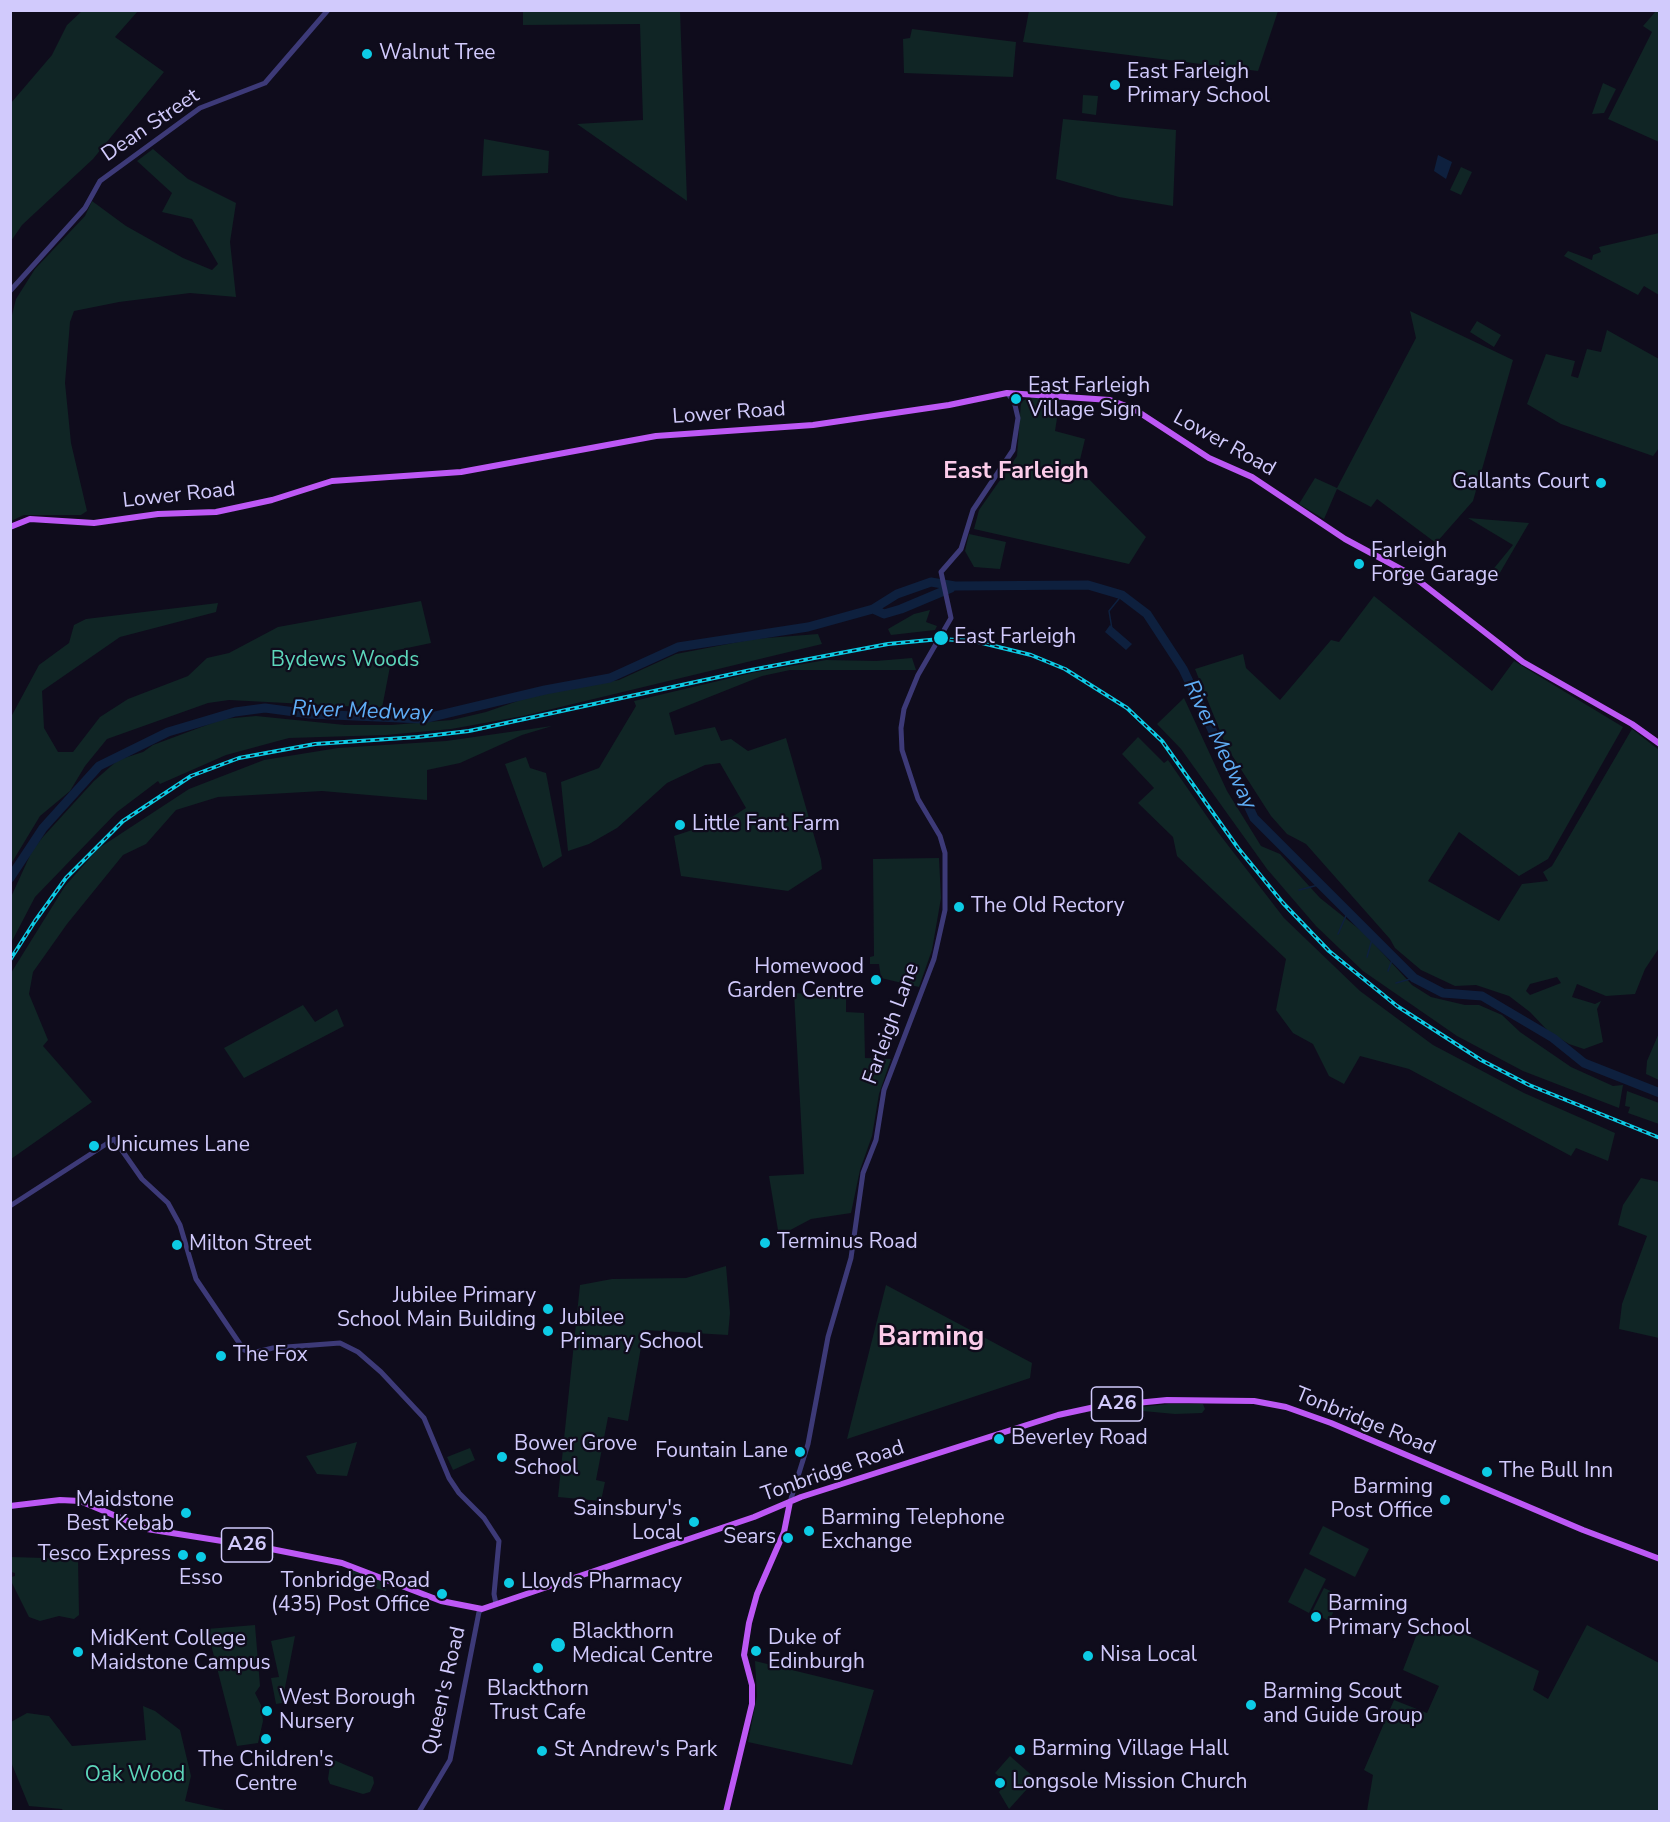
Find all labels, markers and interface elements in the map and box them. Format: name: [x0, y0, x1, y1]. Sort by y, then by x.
place label: Walnut Tree: [379, 41, 495, 67]
marker: Walnut Tree: [360, 47, 374, 61]
place label: East Farleigh Primary School: [1127, 60, 1270, 110]
marker: East Farleigh Primary School: [1108, 78, 1122, 92]
street label: Dean Street: [97, 84, 205, 168]
place label: East Farleigh Village Sign: [1028, 374, 1150, 424]
marker: East Farleigh Village Sign: [1009, 392, 1023, 406]
street label: Lower Road: [672, 397, 786, 431]
street label: Lower Road: [1168, 406, 1280, 482]
district label: East Farleigh: [943, 458, 1089, 486]
place label: Gallants Court: [1452, 470, 1589, 496]
marker: Gallants Court: [1594, 476, 1608, 490]
street label: Lower Road: [121, 478, 237, 514]
place label: Farleigh Forge Garage: [1371, 539, 1498, 589]
marker: Farleigh Forge Garage: [1352, 557, 1366, 571]
place label: East Farleigh: [954, 625, 1076, 651]
marker: East Farleigh: [932, 629, 950, 647]
park label: Bydews Woods: [271, 648, 419, 674]
water label: River Medway: [1176, 676, 1262, 814]
water label: River Medway: [291, 696, 433, 728]
place label: Little Fant Farm: [692, 812, 840, 838]
marker: Little Fant Farm: [673, 818, 687, 832]
place label: The Old Rectory: [971, 894, 1125, 920]
marker: The Old Rectory: [952, 900, 966, 914]
place label: Homewood Garden Centre: [727, 955, 864, 1005]
street label: Farleigh Lane: [858, 960, 926, 1088]
marker: Homewood Garden Centre: [869, 973, 883, 987]
place label: Unicumes Lane: [106, 1133, 250, 1159]
marker: Unicumes Lane: [87, 1139, 101, 1153]
place label: Terminus Road: [777, 1230, 918, 1256]
place label: Milton Street: [189, 1232, 311, 1258]
marker: Terminus Road: [758, 1236, 772, 1250]
marker: Milton Street: [170, 1238, 184, 1252]
place label: Jubilee Primary School Main Building: [337, 1284, 536, 1334]
marker: Jubilee Primary School Main Building: [541, 1302, 555, 1316]
place label: Jubilee Primary School: [560, 1306, 703, 1356]
district label: Barming: [878, 1322, 984, 1354]
marker: Jubilee Primary School: [541, 1324, 555, 1338]
place label: The Fox: [233, 1343, 308, 1369]
marker: The Fox: [214, 1349, 228, 1363]
street label: Tonbridge Road: [1291, 1382, 1439, 1462]
road number: A26: [1092, 1387, 1142, 1421]
place label: Beverley Road: [1011, 1426, 1148, 1452]
place label: Bower Grove School: [514, 1432, 637, 1482]
marker: Beverley Road: [992, 1432, 1006, 1446]
street label: Tonbridge Road: [758, 1436, 908, 1508]
place label: Fountain Lane: [655, 1439, 788, 1465]
marker: Fountain Lane: [793, 1445, 807, 1459]
marker: Bower Grove School: [495, 1450, 509, 1464]
place label: The Bull Inn: [1499, 1459, 1613, 1485]
marker: The Bull Inn: [1480, 1465, 1494, 1479]
place label: Barming Post Office: [1331, 1475, 1433, 1525]
place label: Maidstone Best Kebab: [66, 1488, 174, 1538]
marker: Barming Post Office: [1438, 1493, 1452, 1507]
place label: Sainsbury's Local: [573, 1497, 682, 1547]
marker: Maidstone Best Kebab: [179, 1506, 193, 1520]
place label: Barming Telephone Exchange: [821, 1506, 1005, 1556]
marker: Sainsbury's Local: [687, 1515, 701, 1529]
marker: Barming Telephone Exchange: [802, 1524, 816, 1538]
place label: Sears: [723, 1525, 776, 1551]
road number: A26: [222, 1528, 272, 1562]
marker: Sears: [781, 1531, 795, 1545]
place label: Tesco Express: [38, 1542, 171, 1568]
marker: Tesco Express: [176, 1548, 190, 1562]
marker: Esso: [194, 1550, 208, 1564]
place label: Esso: [179, 1566, 223, 1592]
place label: Tonbridge Road (435) Post Office: [271, 1569, 430, 1619]
place label: Lloyds Pharmacy: [521, 1570, 682, 1596]
marker: Lloyds Pharmacy: [502, 1576, 516, 1590]
marker: Tonbridge Road (435) Post Office: [435, 1587, 449, 1601]
place label: Barming Primary School: [1328, 1592, 1471, 1642]
marker: Barming Primary School: [1309, 1610, 1323, 1624]
place label: Blackthorn Medical Centre: [572, 1620, 713, 1670]
street label: Queen's Road: [418, 1624, 472, 1758]
place label: Duke of Edinburgh: [768, 1626, 865, 1676]
place label: MidKent College Maidstone Campus: [90, 1627, 271, 1677]
marker: Blackthorn Medical Centre: [549, 1636, 567, 1654]
place label: Nisa Local: [1100, 1643, 1197, 1669]
marker: Duke of Edinburgh: [749, 1644, 763, 1658]
marker: MidKent College Maidstone Campus: [71, 1645, 85, 1659]
marker: Nisa Local: [1081, 1649, 1095, 1663]
marker: Blackthorn Trust Cafe: [531, 1661, 545, 1675]
place label: Blackthorn Trust Cafe: [487, 1677, 589, 1727]
place label: Barming Scout and Guide Group: [1263, 1680, 1423, 1730]
place label: West Borough Nursery: [279, 1686, 416, 1736]
marker: Barming Scout and Guide Group: [1244, 1698, 1258, 1712]
marker: West Borough Nursery: [260, 1704, 274, 1718]
marker: The Children's Centre: [259, 1732, 273, 1746]
place label: Barming Village Hall: [1032, 1737, 1229, 1763]
place label: St Andrew's Park: [554, 1738, 717, 1764]
marker: Barming Village Hall: [1013, 1743, 1027, 1757]
marker: St Andrew's Park: [535, 1744, 549, 1758]
place label: The Children's Centre: [198, 1748, 334, 1798]
park label: Oak Wood: [85, 1763, 185, 1789]
place label: Longsole Mission Church: [1012, 1770, 1247, 1796]
marker: Longsole Mission Church: [993, 1776, 1007, 1790]

